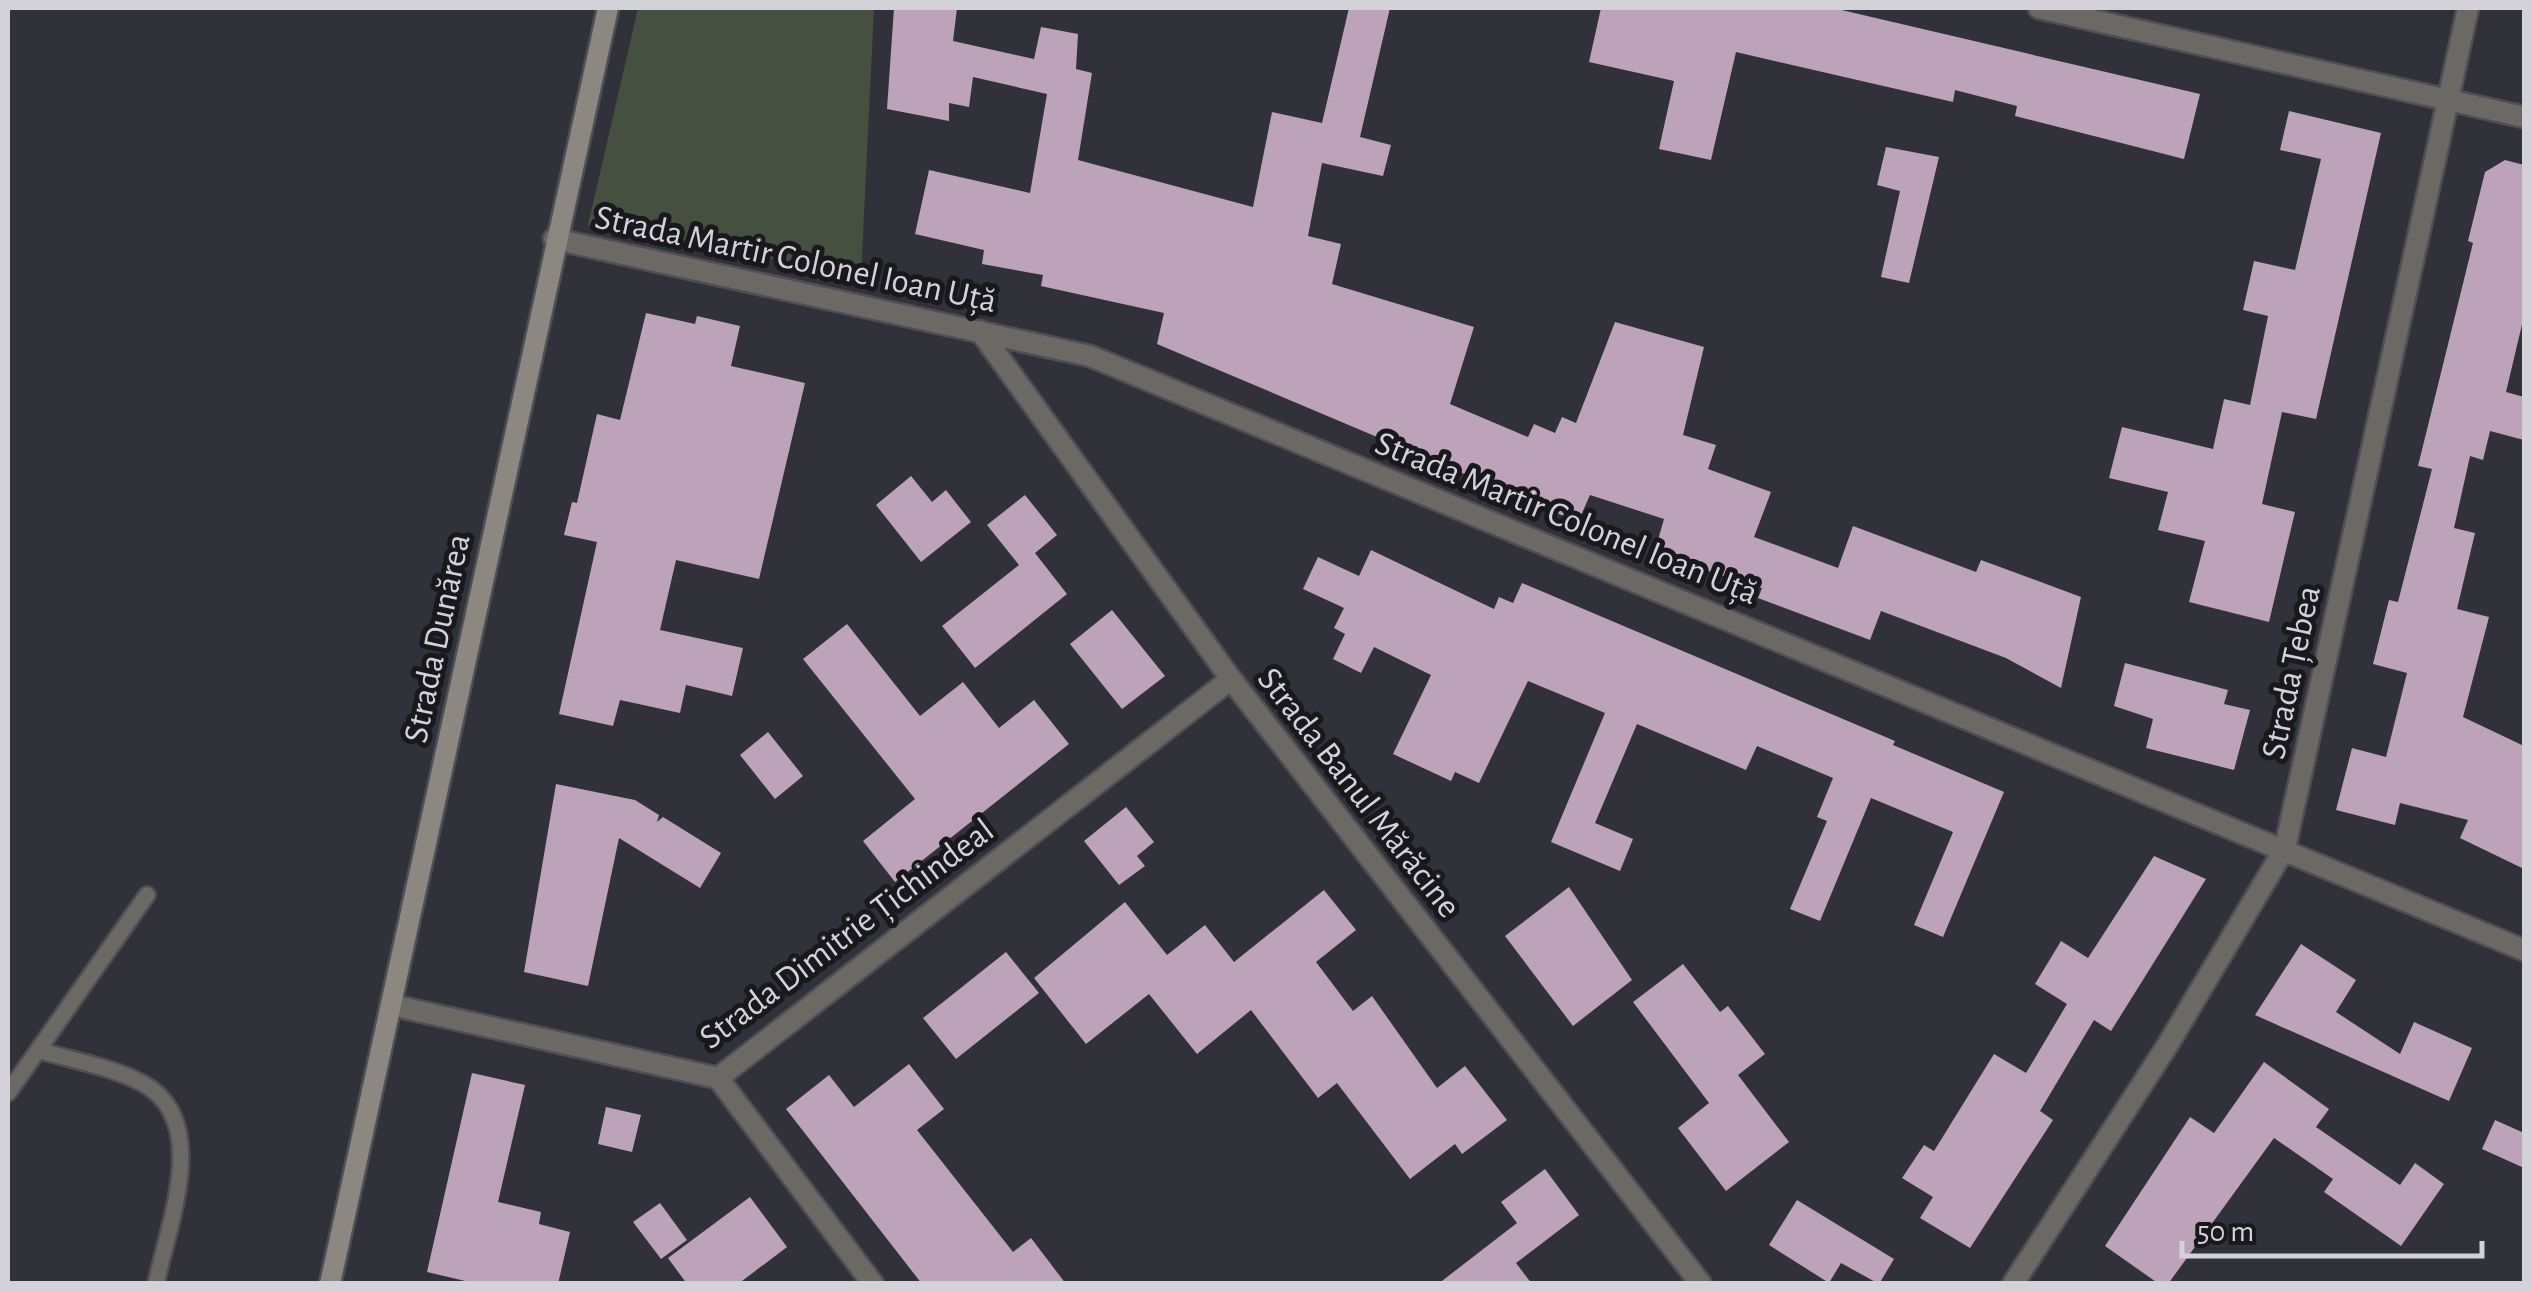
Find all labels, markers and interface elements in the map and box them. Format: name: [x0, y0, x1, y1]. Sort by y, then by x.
street label: Strada Martir Colonel Ioan Uță: [591, 200, 1000, 321]
street label: Strada Martir Colonel Ioan Uță: [1369, 425, 1763, 613]
street label: Strada Dunărea: [398, 531, 477, 746]
street label: Strada Țebea: [2256, 583, 2329, 763]
street label: Strada Banul Mărăcine: [1251, 662, 1467, 924]
street label: Strada Dimitrie Țichindeal: [693, 812, 1002, 1058]
scale bar: [2182, 1196, 2482, 1258]
text: 50 m: [2197, 1217, 2254, 1247]

